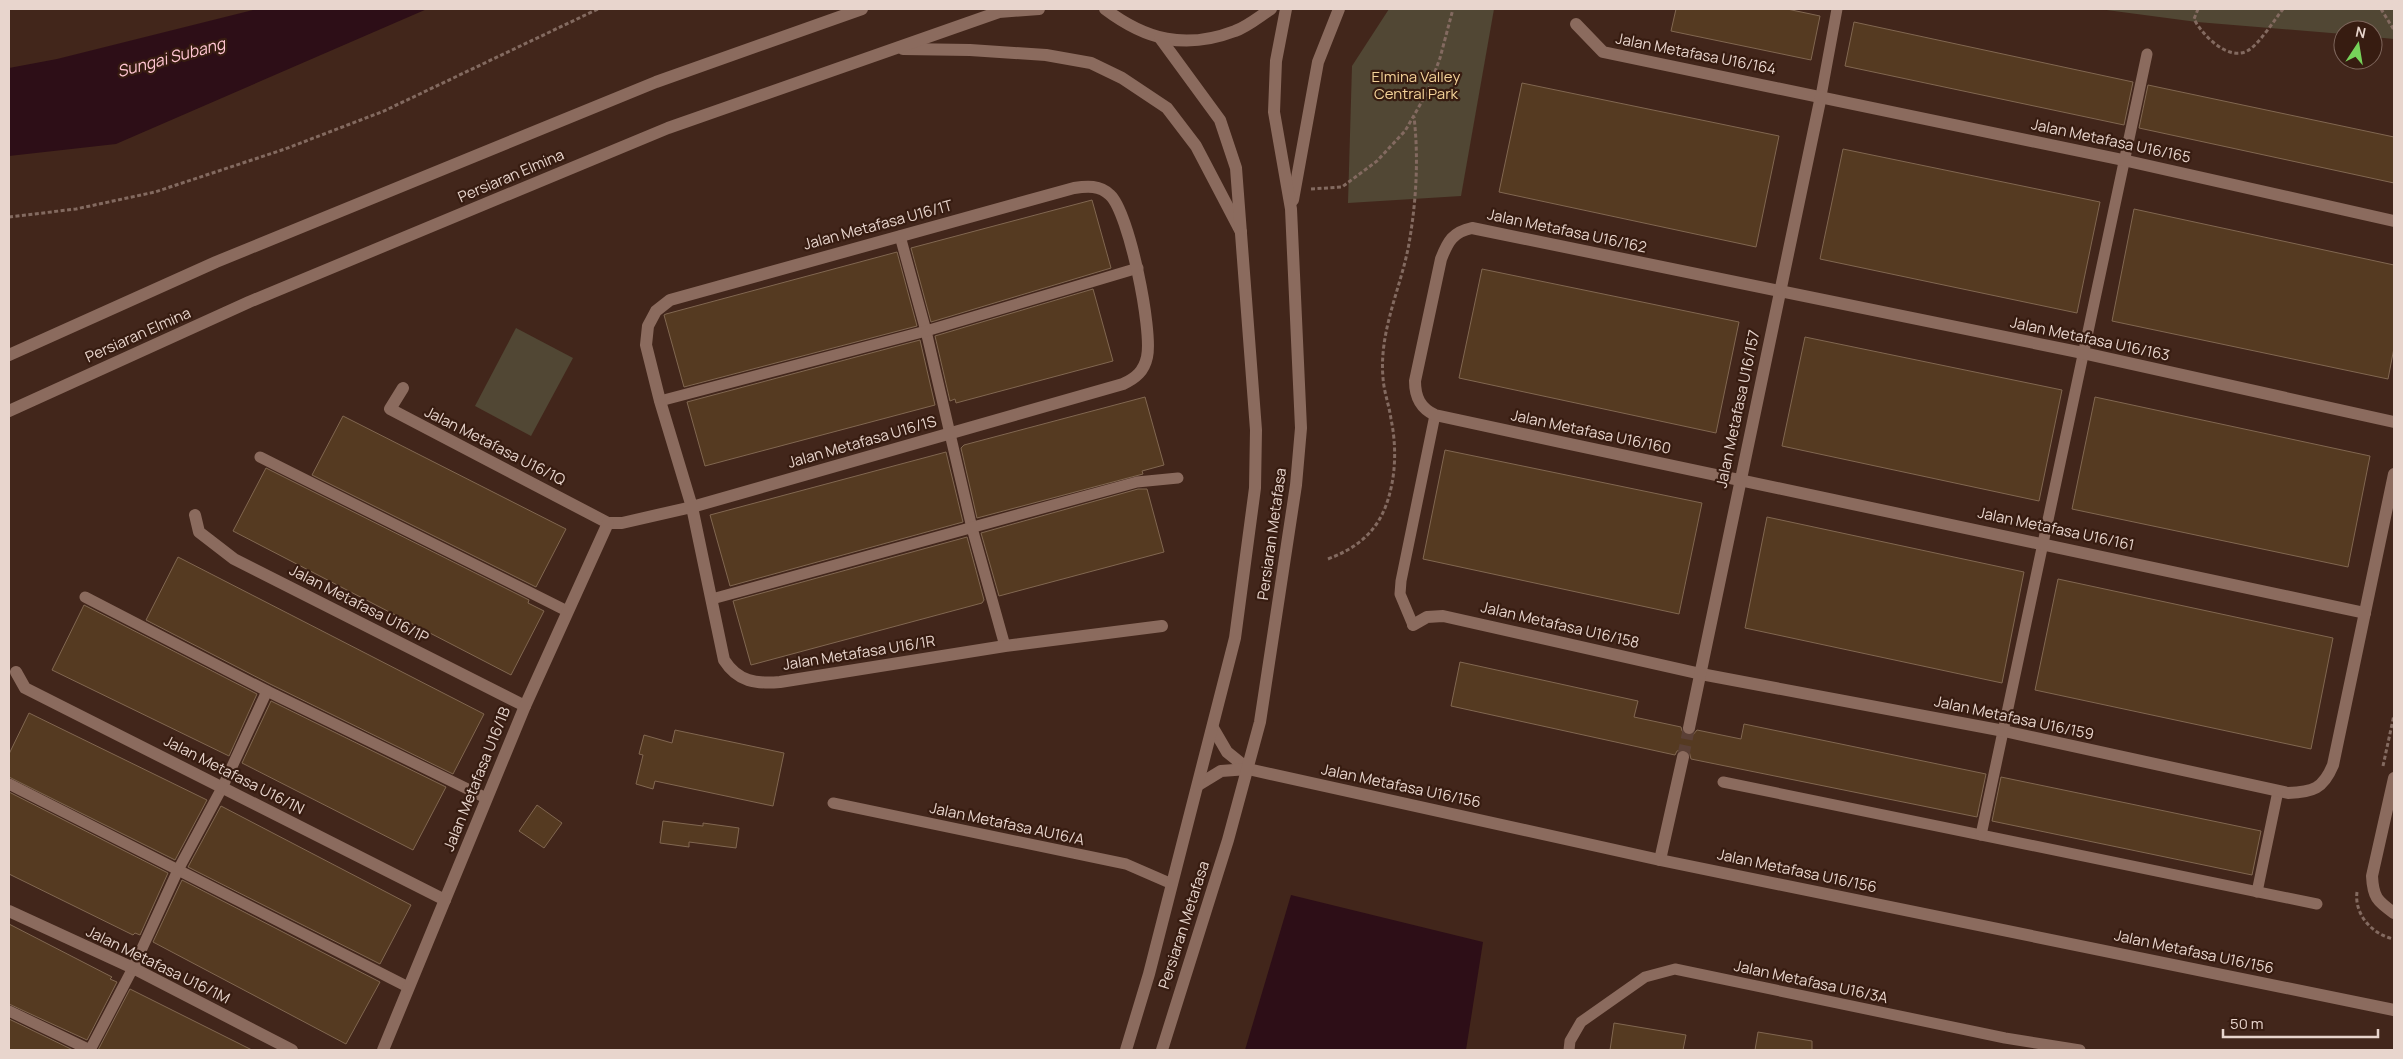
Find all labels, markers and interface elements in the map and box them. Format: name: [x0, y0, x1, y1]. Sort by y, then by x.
north arrow: [2333, 20, 2383, 70]
text: N: [2354, 21, 2368, 42]
street label: Jalan Metafasa U16/164: [1614, 28, 1778, 79]
water label: Sungai Subang: [115, 32, 229, 82]
park label: Elmina Valley Central Park: [1372, 66, 1460, 104]
street label: Jalan Metafasa U16/165: [2029, 113, 2193, 168]
street label: Persiaran Elmina: [454, 144, 567, 207]
street label: Jalan Metafasa U16/1T: [801, 194, 955, 255]
street label: Jalan Metafasa U16/162: [1485, 203, 1649, 258]
street label: Persiaran Elmina: [82, 302, 194, 367]
street label: Jalan Metafasa U16/163: [2009, 311, 2172, 366]
street label: Jalan Metafasa U16/157: [1711, 328, 1765, 490]
street label: Jalan Metafasa U16/1Q: [421, 401, 569, 490]
street label: Jalan Metafasa U16/160: [1509, 404, 1673, 459]
street label: Jalan Metafasa U16/1S: [785, 410, 939, 473]
street label: Persiaran Metafasa: [1252, 466, 1291, 601]
street label: Jalan Metafasa U16/161: [1976, 502, 2136, 555]
street label: Jalan Metafasa U16/1P: [286, 559, 433, 648]
street label: Jalan Metafasa U16/158: [1479, 596, 1641, 653]
street label: Jalan Metafasa U16/1R: [781, 630, 937, 675]
street label: Jalan Metafasa U16/159: [1932, 690, 2096, 745]
street label: Jalan Metafasa U16/1B: [438, 704, 515, 854]
street label: Jalan Metafasa U16/1N: [160, 730, 308, 819]
street label: Jalan Metafasa U16/156: [1319, 758, 1483, 813]
street label: Jalan Metafasa AU16/A: [928, 797, 1087, 850]
street label: Jalan Metafasa U16/156: [1715, 843, 1879, 898]
street label: Persiaran Metafasa: [1153, 858, 1214, 991]
street label: Jalan Metafasa U16/1M: [83, 921, 234, 1008]
street label: Jalan Metafasa U16/156: [2112, 924, 2276, 979]
street label: Jalan Metafasa U16/3A: [1732, 955, 1890, 1008]
scale bar: [2223, 1006, 2378, 1038]
text: 50 m: [2230, 1013, 2264, 1034]

